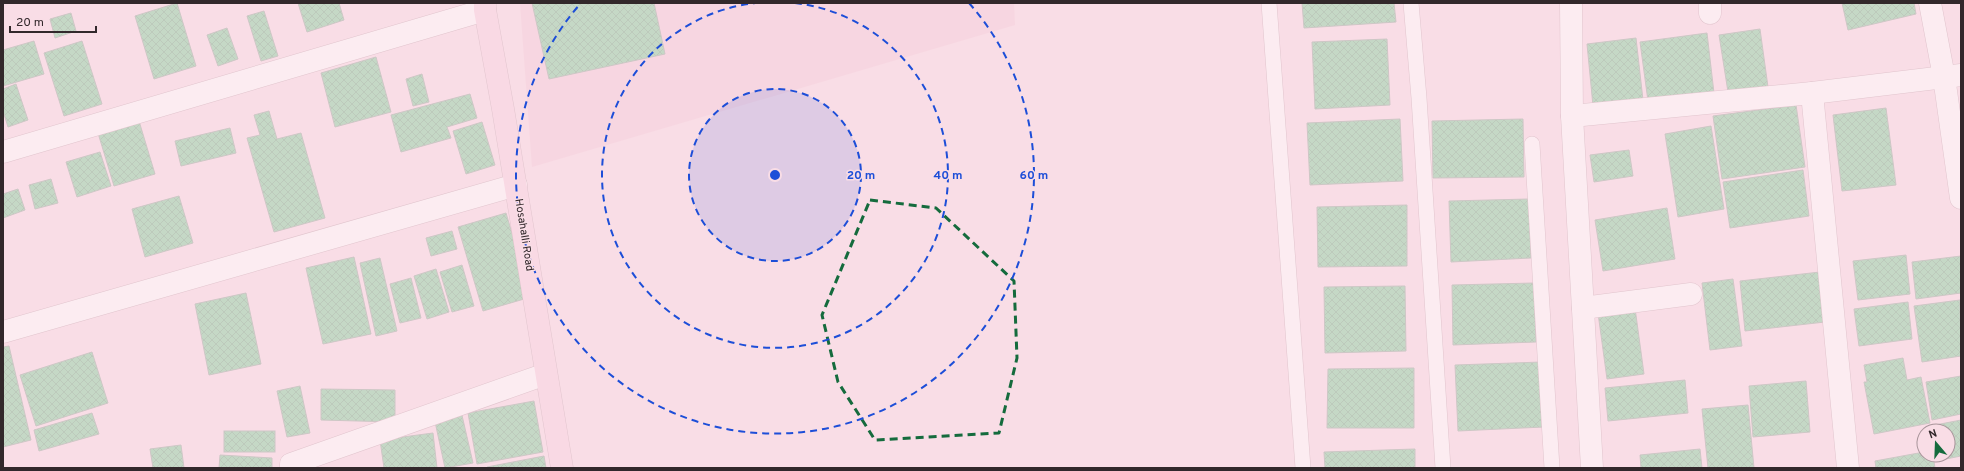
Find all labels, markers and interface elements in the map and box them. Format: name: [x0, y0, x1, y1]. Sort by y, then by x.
scale bar: [10, 8, 96, 34]
text: 20 m: [16, 15, 44, 31]
centre of rings: [768, 168, 782, 182]
text: 20 m: [847, 168, 875, 184]
text: 40 m: [933, 168, 963, 184]
text: 60 m: [1020, 168, 1048, 184]
street label: Hosahalli Road: [511, 198, 537, 272]
north arrow: [1916, 423, 1956, 463]
text: N: [1927, 427, 1939, 442]

